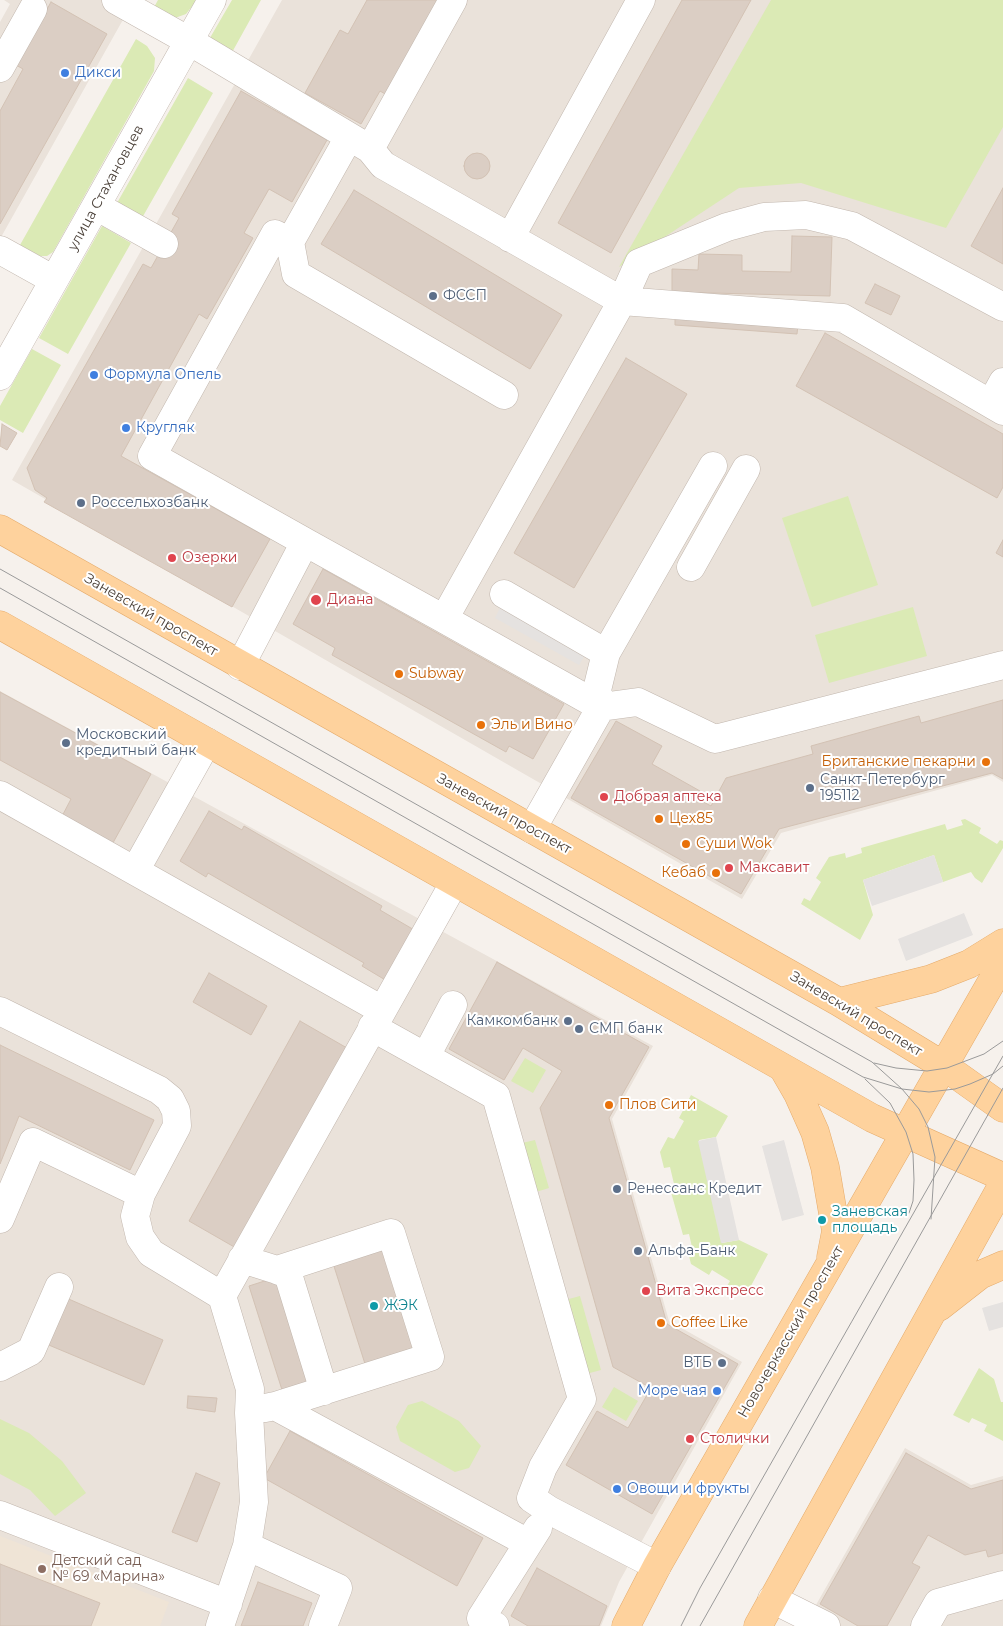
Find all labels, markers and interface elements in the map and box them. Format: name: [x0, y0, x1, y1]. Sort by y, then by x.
place label: Дикси: [75, 65, 121, 81]
marker: Дикси: [59, 67, 71, 79]
street label: улица Стахановцев: [64, 122, 148, 254]
place label: ФССП: [443, 288, 487, 304]
marker: ФССП: [427, 290, 439, 302]
place label: Формула Опель: [104, 367, 221, 383]
marker: Формула Опель: [88, 369, 100, 381]
place label: Кругляк: [136, 420, 195, 436]
marker: Кругляк: [120, 422, 132, 434]
place label: Россельхозбанк: [91, 495, 208, 511]
marker: Россельхозбанк: [75, 497, 87, 509]
place label: Озерки: [182, 550, 237, 566]
marker: Озерки: [166, 552, 178, 564]
street label: Заневский проспект: [81, 570, 221, 660]
place label: Диана: [327, 592, 374, 608]
marker: Диана: [309, 593, 323, 607]
place label: Subway: [409, 666, 464, 682]
marker: Subway: [393, 668, 405, 680]
place label: Эль и Вино: [491, 717, 573, 733]
marker: Эль и Вино: [475, 719, 487, 731]
place label: Московский кредитный банк: [76, 727, 196, 760]
marker: Московский кредитный банк: [60, 737, 72, 749]
place label: Британские пекарни: [821, 754, 976, 770]
marker: Британские пекарни: [980, 756, 992, 768]
street label: Заневский проспект: [434, 770, 574, 858]
place label: Санкт-Петербург 195112: [820, 772, 945, 804]
marker: Санкт-Петербург 195112: [804, 782, 816, 794]
place label: Добрая аптека: [614, 789, 722, 805]
marker: Добрая аптека: [598, 791, 610, 803]
place label: Цех85: [669, 811, 713, 827]
marker: Цех85: [653, 813, 665, 825]
place label: Суши Wok: [696, 836, 772, 852]
marker: Суши Wok: [680, 838, 692, 850]
place label: Максавит: [739, 860, 809, 876]
marker: Максавит: [723, 862, 735, 874]
place label: Кебаб: [661, 865, 706, 881]
marker: Кебаб: [710, 867, 722, 879]
street label: Заневский проспект: [787, 968, 925, 1060]
place label: Камкомбанк: [466, 1013, 558, 1029]
marker: Камкомбанк: [562, 1015, 574, 1027]
place label: СМП банк: [589, 1021, 663, 1037]
marker: СМП банк: [573, 1023, 585, 1035]
place label: Плов Сити: [619, 1097, 696, 1113]
marker: Плов Сити: [603, 1099, 615, 1111]
place label: Ренессанс Кредит: [627, 1181, 761, 1197]
marker: Ренессанс Кредит: [611, 1183, 623, 1195]
place label: Заневская площадь: [832, 1204, 908, 1236]
marker: Заневская площадь: [816, 1214, 828, 1226]
place label: Альфа-Банк: [648, 1243, 736, 1259]
street label: Новочеркасский проспект: [735, 1243, 847, 1421]
marker: Альфа-Банк: [632, 1245, 644, 1257]
place label: Вита Экспресс: [656, 1283, 764, 1299]
marker: Вита Экспресс: [640, 1285, 652, 1297]
place label: ЖЭК: [384, 1298, 418, 1314]
marker: ЖЭК: [368, 1300, 380, 1312]
place label: Coffee Like: [671, 1315, 748, 1331]
marker: Coffee Like: [655, 1317, 667, 1329]
place label: ВТБ: [683, 1355, 712, 1371]
marker: ВТБ: [716, 1357, 728, 1369]
place label: Море чая: [638, 1383, 707, 1399]
marker: Море чая: [711, 1385, 723, 1397]
place label: Столички: [700, 1431, 770, 1447]
marker: Столички: [684, 1433, 696, 1445]
place label: Овощи и фрукты: [627, 1481, 750, 1497]
marker: Овощи и фрукты: [611, 1483, 623, 1495]
place label: Детский сад № 69 «Марина»: [52, 1553, 165, 1585]
marker: Детский сад № 69 «Марина»: [36, 1563, 48, 1575]

